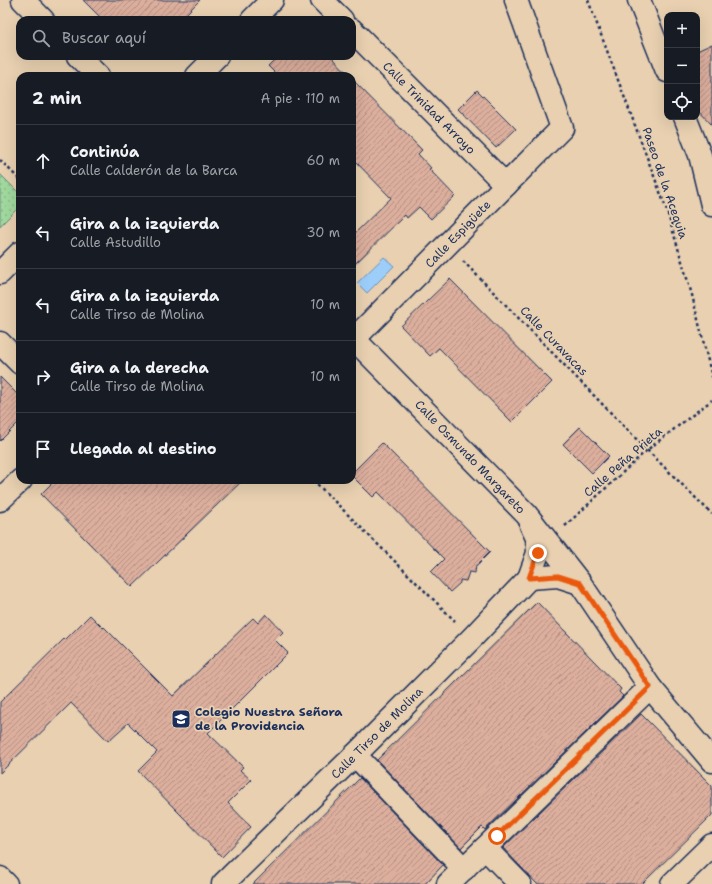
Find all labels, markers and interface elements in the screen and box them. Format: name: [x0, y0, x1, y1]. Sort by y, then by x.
map controls: [664, 12, 700, 120]
button: +: [664, 12, 700, 48]
search box: [16, 16, 356, 60]
icon: search: [30, 27, 52, 49]
text: Buscar aquí: [62, 28, 146, 48]
button: −: [664, 48, 700, 84]
street label: Calle Trinidad Arroyo: [379, 58, 479, 158]
button: locate: [664, 84, 700, 120]
text: 2 min: [32, 87, 82, 109]
text: A pie · 110 m: [261, 90, 340, 107]
street label: Paseo de la Acequia: [638, 125, 692, 241]
text: Continúa: [70, 142, 139, 162]
icon: ahead: [32, 150, 54, 172]
text: 60 m: [307, 152, 340, 169]
text: Calle Calderón de la Barca: [70, 162, 237, 179]
street label: Calle Espigüete: [422, 197, 494, 271]
text: Gira a la izquierda: [70, 214, 219, 234]
icon: left: [32, 222, 54, 244]
text: 30 m: [306, 224, 340, 241]
text: Calle Astudillo: [70, 234, 161, 251]
text: Gira a la izquierda: [70, 286, 219, 306]
icon: left: [32, 294, 54, 316]
text: 10 m: [310, 296, 340, 313]
street label: Calle Curavacas: [517, 303, 591, 379]
text: Calle Tirso de Molina: [70, 306, 204, 323]
text: Gira a la derecha: [70, 358, 209, 378]
icon: right: [32, 366, 54, 388]
text: 10 m: [310, 368, 340, 385]
text: Calle Tirso de Molina: [70, 378, 204, 395]
street label: Calle Osmundo Margareto: [411, 397, 529, 517]
street label: Calle Peña Prieta: [580, 423, 666, 500]
icon: arrive: [32, 438, 54, 460]
text: Llegada al destino: [70, 439, 217, 459]
route end: [529, 544, 547, 562]
street label: Calle Tirso de Molina: [328, 683, 427, 782]
place label: Colegio Nuestra Señora de la Providencia: [195, 704, 343, 734]
school or university icon: Colegio Nuestra Señora de la Providencia: [170, 708, 192, 730]
route start: [488, 827, 506, 845]

